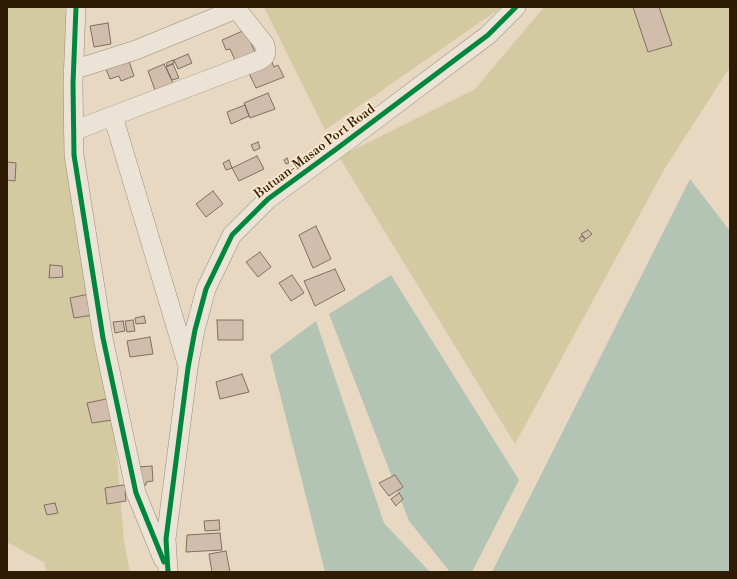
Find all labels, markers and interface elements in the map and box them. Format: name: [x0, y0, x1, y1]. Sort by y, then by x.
street label: Butuan-Masao Port Road: [252, 102, 378, 202]

